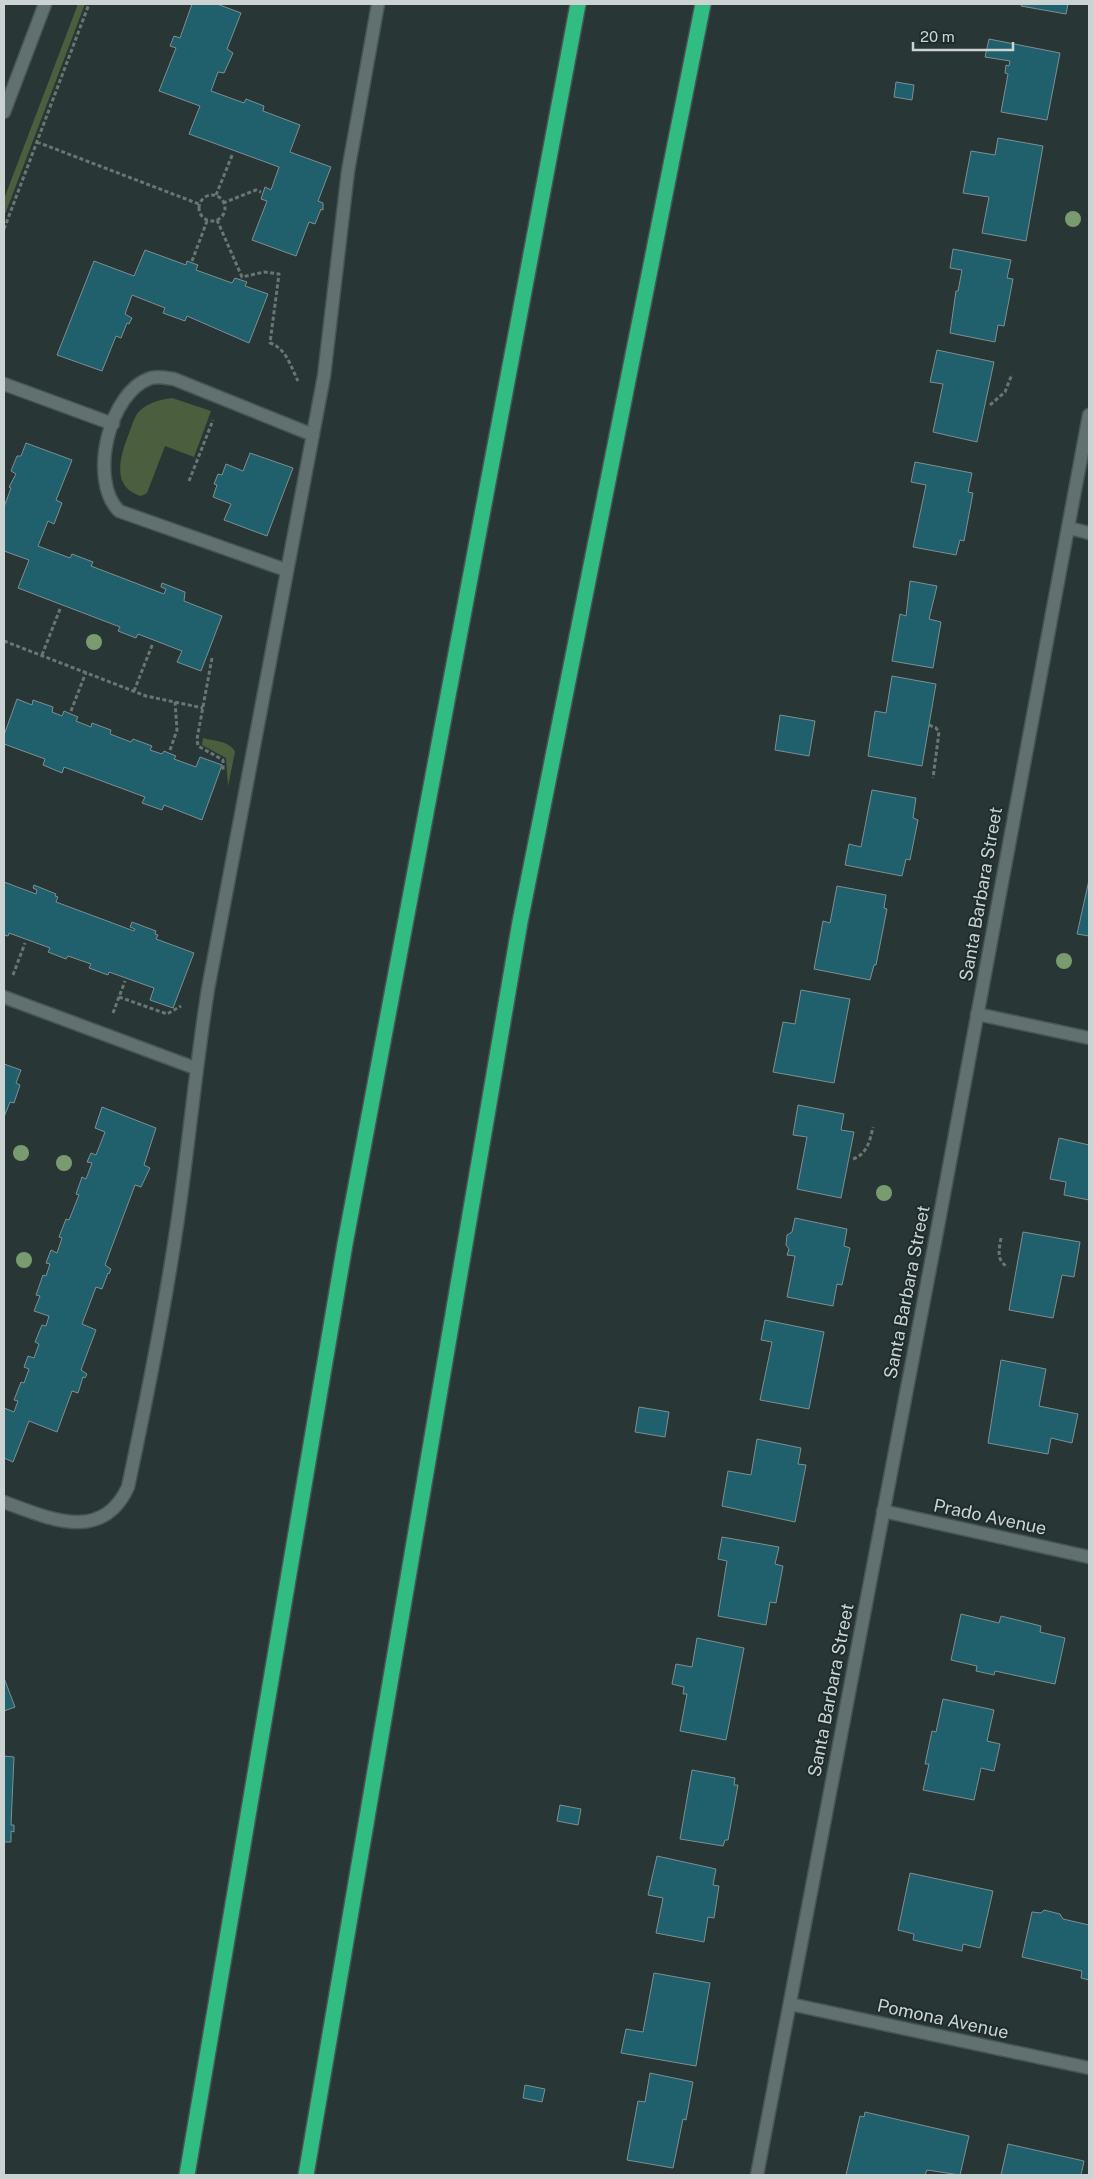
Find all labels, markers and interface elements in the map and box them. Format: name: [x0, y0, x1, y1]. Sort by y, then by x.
scale bar: [913, 20, 1013, 52]
text: 20 m: [920, 28, 955, 45]
street label: Santa Barbara Street: [955, 805, 1006, 983]
street label: Santa Barbara Street: [879, 1203, 934, 1381]
street label: Prado Avenue: [932, 1494, 1049, 1539]
street label: Santa Barbara Street: [803, 1601, 858, 1779]
street label: Pomona Avenue: [876, 1994, 1011, 2043]

